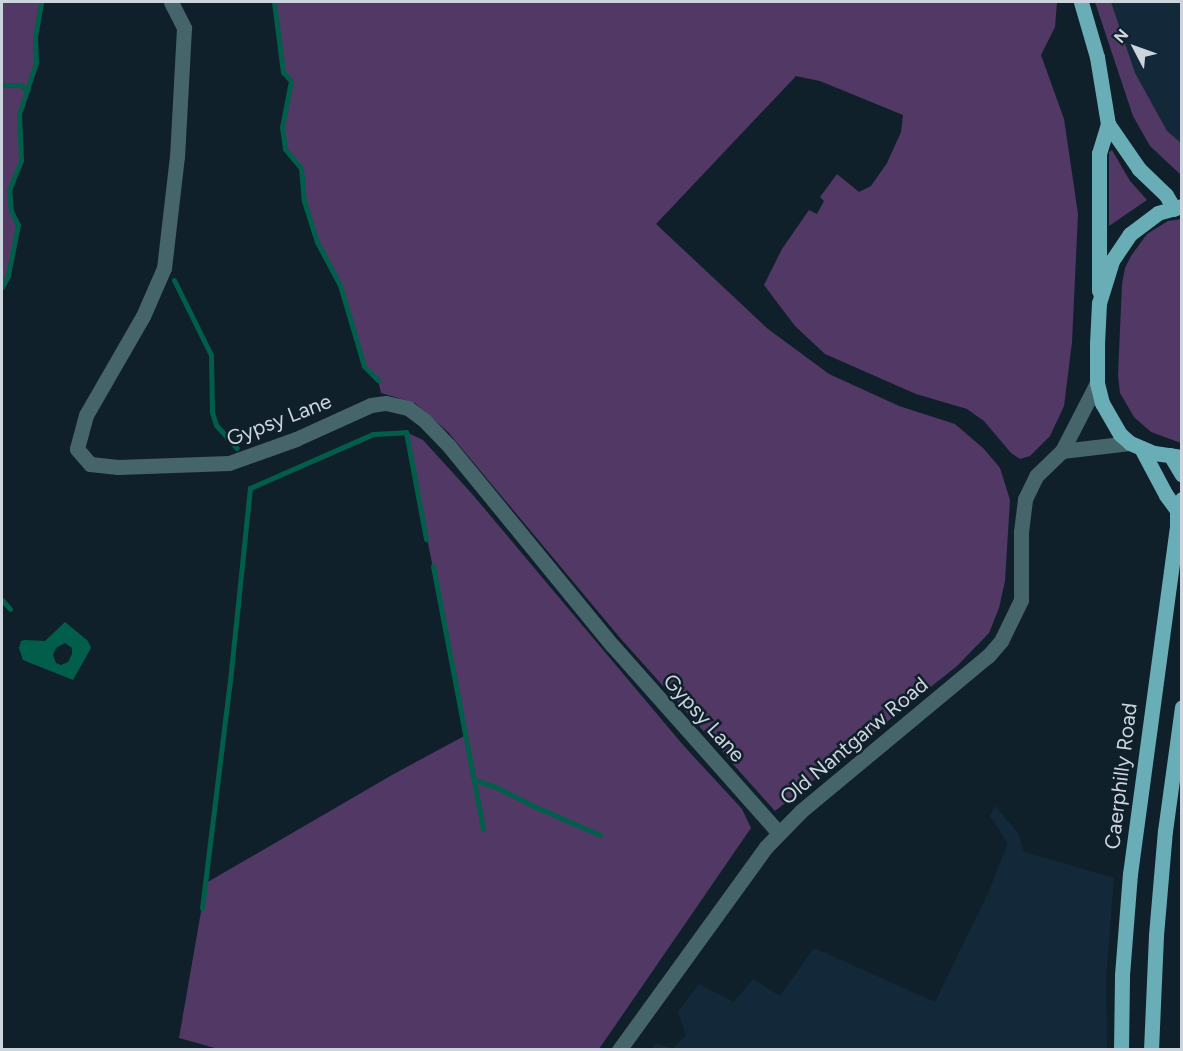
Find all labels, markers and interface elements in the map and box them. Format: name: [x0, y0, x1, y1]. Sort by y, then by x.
north arrow: [1105, 18, 1165, 78]
text: N: [1110, 25, 1132, 47]
street label: Gypsy Lane: [223, 388, 335, 452]
street label: Gypsy Lane: [658, 669, 750, 767]
street label: Old Nantgarw Road: [775, 672, 933, 810]
street label: Caerphilly Road: [1100, 701, 1142, 851]

